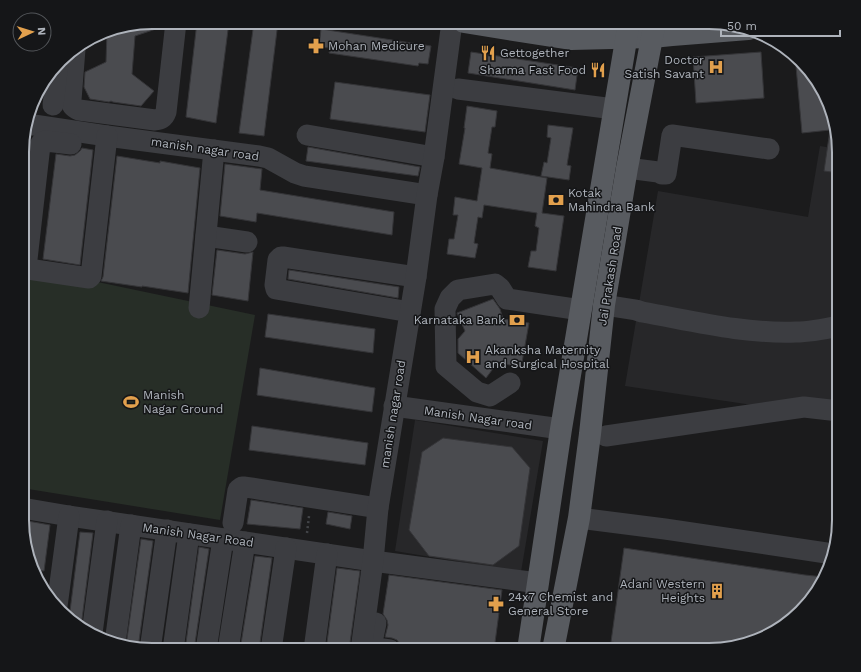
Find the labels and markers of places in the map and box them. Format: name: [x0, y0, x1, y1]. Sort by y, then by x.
pharmacy icon: Mohan Medicure: [307, 37, 325, 55]
place label: Mohan Medicure: [328, 39, 425, 53]
restaurant icon: Gettogether: [479, 44, 497, 62]
place label: Gettogether: [500, 46, 569, 60]
place label: Doctor Satish Savant: [624, 53, 704, 81]
hospital icon: Doctor Satish Savant: [707, 58, 725, 76]
restaurant icon: Sharma Fast Food: [589, 61, 607, 79]
place label: Sharma Fast Food: [480, 63, 586, 77]
place label: Kotak Mahindra Bank: [568, 186, 655, 214]
bank icon: Kotak Mahindra Bank: [547, 191, 565, 209]
bank icon: Karnataka Bank: [508, 311, 526, 329]
place label: Karnataka Bank: [414, 313, 505, 327]
place label: Akanksha Maternity and Surgical Hospital: [485, 343, 610, 371]
hospital icon: Akanksha Maternity and Surgical Hospital: [464, 348, 482, 366]
place label: Manish Nagar Ground: [143, 388, 223, 416]
sports icon: Manish Nagar Ground: [122, 393, 140, 411]
place label: Adani Western Heights: [620, 577, 705, 605]
building icon: Adani Western Heights: [708, 582, 726, 600]
place label: 24x7 Chemist and General Store: [508, 590, 613, 618]
pharmacy icon: 24x7 Chemist and General Store: [487, 595, 505, 613]

